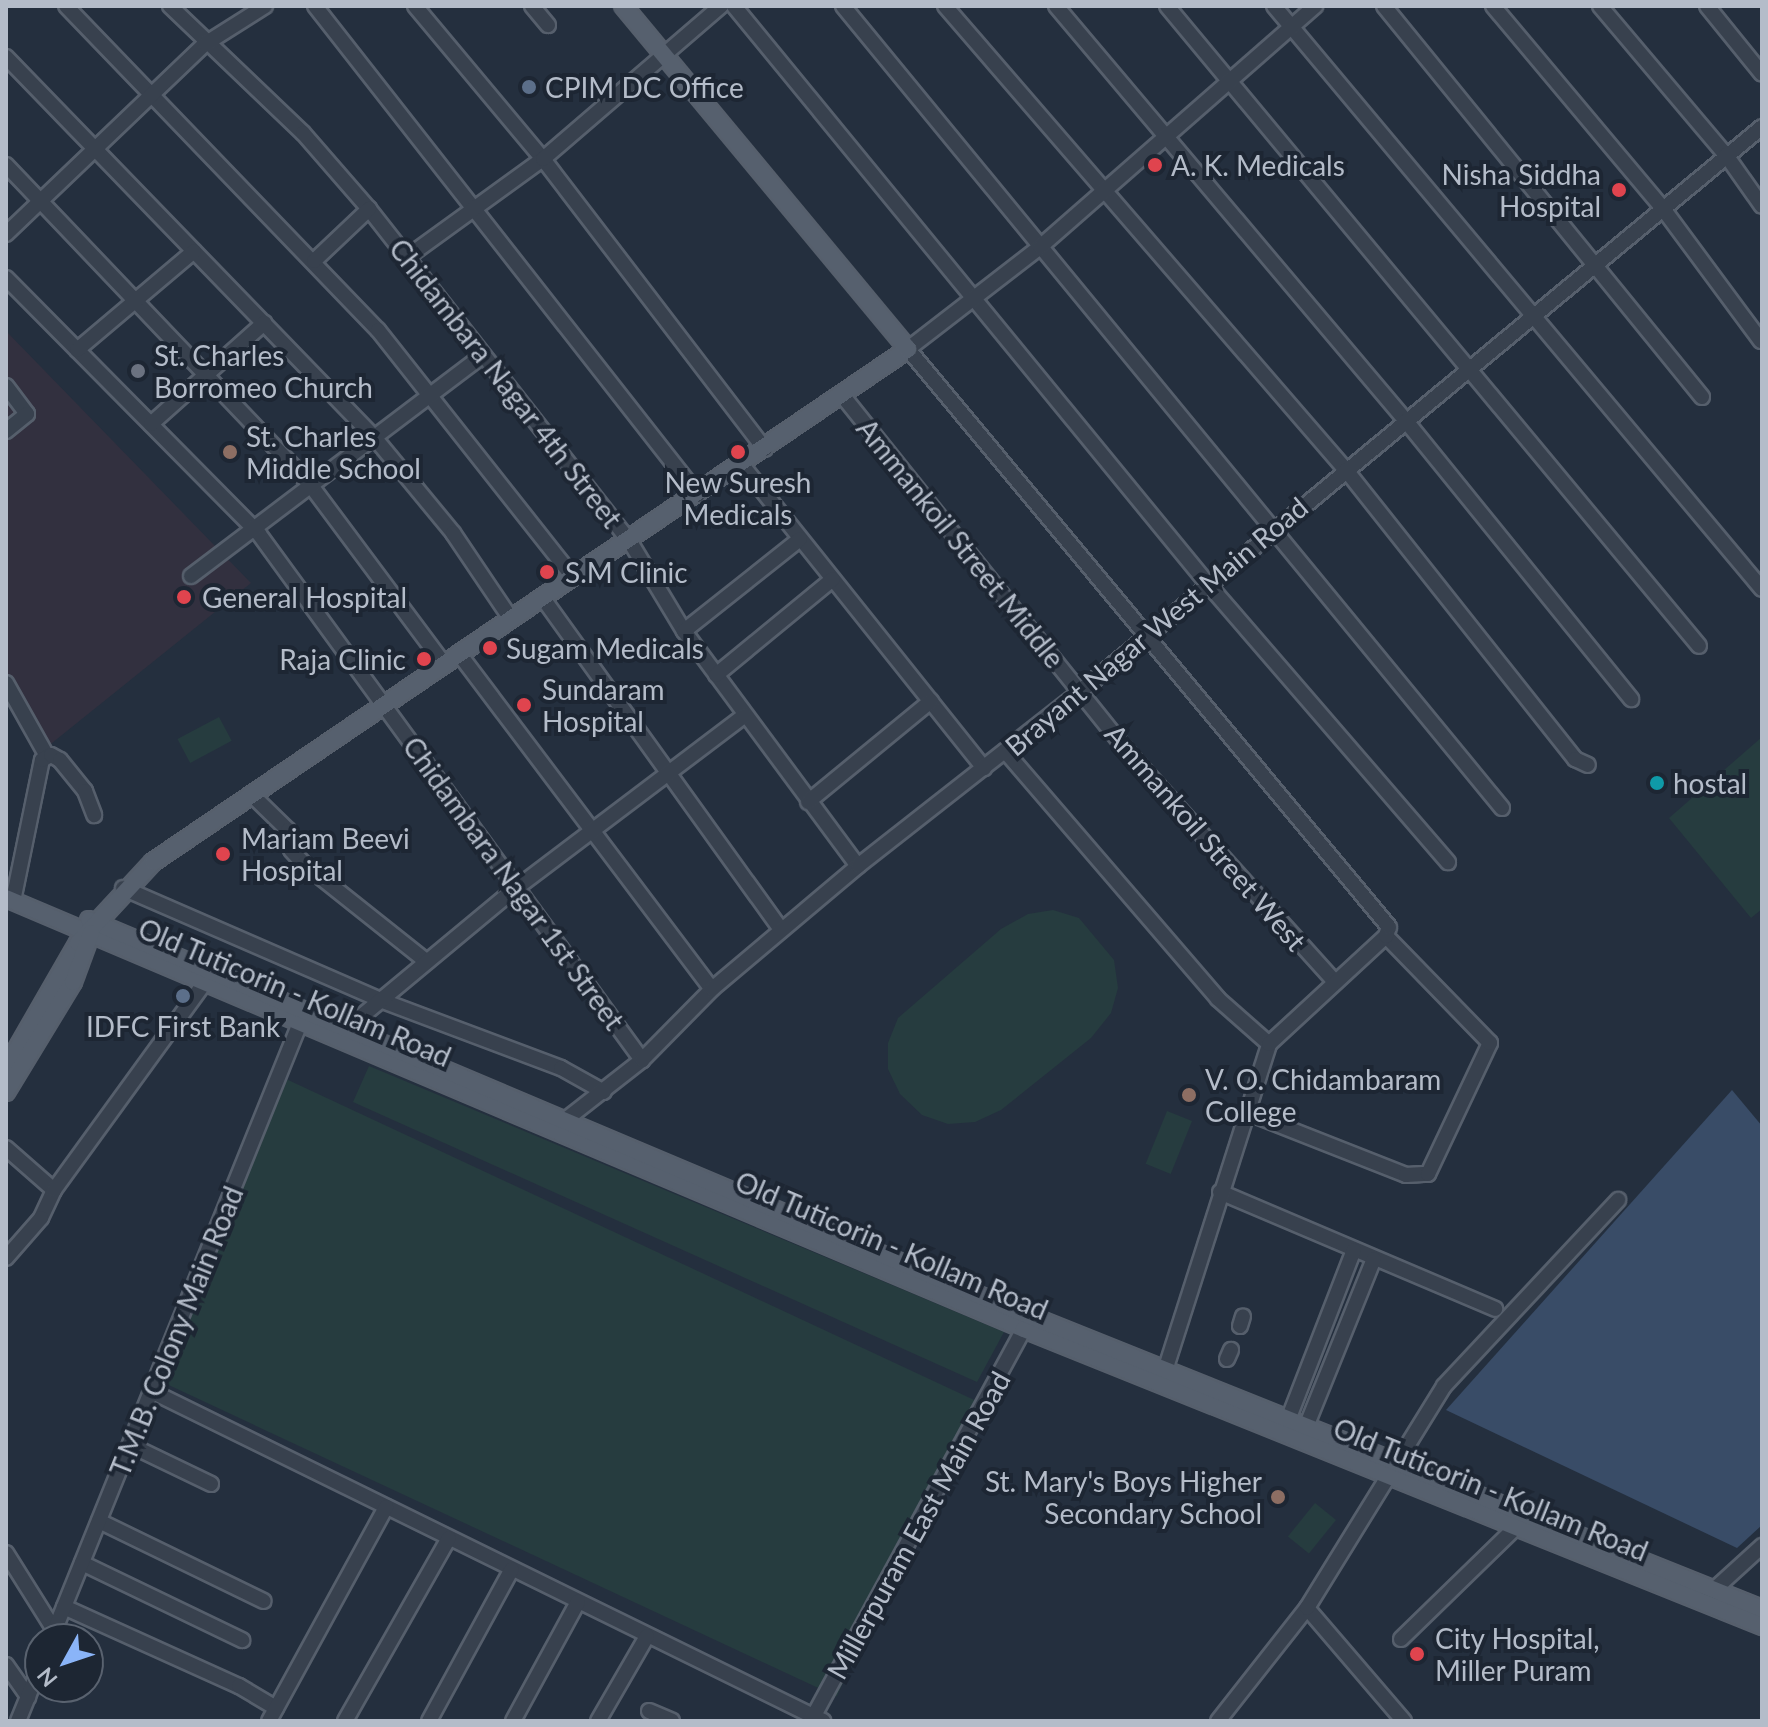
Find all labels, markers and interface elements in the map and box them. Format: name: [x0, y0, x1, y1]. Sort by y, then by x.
place label: CPIM DC Office: [545, 70, 744, 104]
marker: CPIM DC Office: [520, 78, 538, 96]
place label: A. K. Medicals: [1171, 148, 1345, 182]
marker: A. K. Medicals: [1146, 156, 1164, 174]
place label: Nisha Siddha Hospital: [1442, 157, 1601, 223]
marker: Nisha Siddha Hospital: [1608, 179, 1630, 201]
street label: Chidambara Nagar 4th Street: [383, 232, 629, 534]
place label: St. Charles Borromeo Church: [154, 338, 373, 404]
marker: St. Charles Borromeo Church: [129, 362, 147, 380]
street label: Ammankoil Street Middle: [850, 412, 1072, 674]
place label: St. Charles Middle School: [246, 419, 421, 485]
marker: St. Charles Middle School: [221, 443, 239, 461]
marker: New Suresh Medicals: [729, 443, 747, 461]
place label: New Suresh Medicals: [664, 465, 812, 531]
street label: Brayant Nagar West Main Road: [998, 489, 1314, 763]
place label: S.M Clinic: [565, 555, 688, 589]
marker: S.M Clinic: [536, 561, 558, 583]
place label: General Hospital: [202, 580, 407, 614]
marker: General Hospital: [173, 586, 195, 608]
place label: Sugam Medicals: [506, 631, 704, 665]
marker: Sugam Medicals: [481, 639, 499, 657]
place label: Raja Clinic: [279, 642, 406, 676]
marker: Raja Clinic: [413, 648, 435, 670]
place label: Sundaram Hospital: [542, 672, 665, 738]
marker: Sundaram Hospital: [513, 694, 535, 716]
street label: Ammankoil Street West: [1098, 717, 1314, 957]
street label: Chidambara Nagar 1st Street: [396, 730, 632, 1036]
place label: hostal: [1673, 766, 1747, 800]
marker: hostal: [1648, 774, 1666, 792]
place label: Mariam Beevi Hospital: [241, 821, 410, 887]
marker: Mariam Beevi Hospital: [212, 843, 234, 865]
street label: Old Tuticorin - Kollam Road: [133, 911, 457, 1073]
marker: IDFC First Bank: [174, 987, 192, 1005]
place label: IDFC First Bank: [86, 1009, 280, 1043]
place label: V. O. Chidambaram College: [1205, 1062, 1441, 1128]
marker: V. O. Chidambaram College: [1180, 1086, 1198, 1104]
street label: Old Tuticorin - Kollam Road: [730, 1164, 1054, 1326]
street label: T.M.B. Colony Main Road: [102, 1181, 250, 1481]
street label: Millerpuram East Main Road: [819, 1365, 1017, 1685]
street label: Old Tuticorin - Kollam Road: [1328, 1410, 1654, 1568]
place label: St. Mary's Boys Higher Secondary School: [985, 1464, 1262, 1530]
marker: St. Mary's Boys Higher Secondary School: [1269, 1488, 1287, 1506]
place label: City Hospital, Miller Puram: [1435, 1621, 1600, 1687]
north arrow: [24, 1623, 104, 1703]
marker: City Hospital, Miller Puram: [1406, 1643, 1428, 1665]
text: N: [31, 1662, 63, 1693]

